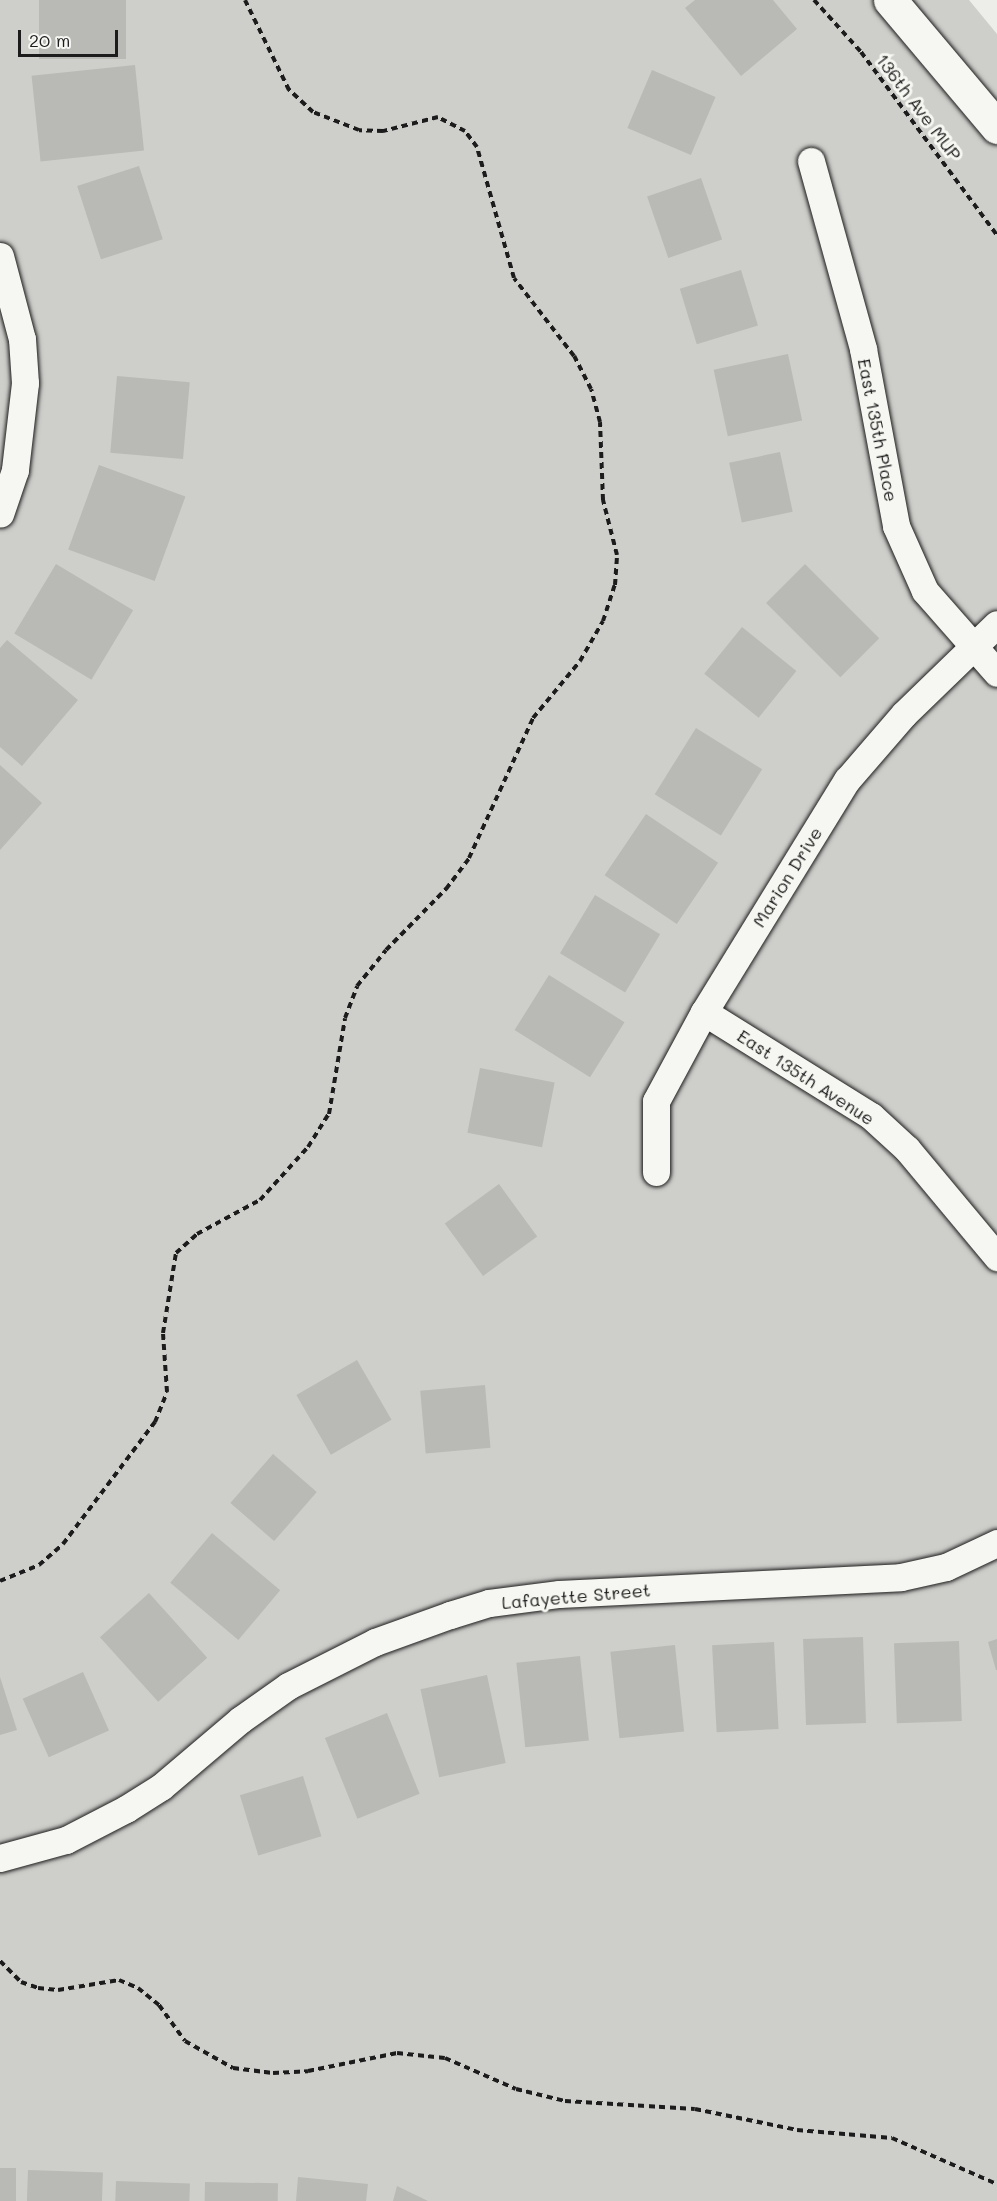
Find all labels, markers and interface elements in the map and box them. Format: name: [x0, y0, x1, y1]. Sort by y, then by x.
scale bar: [21, 18, 122, 56]
text: 20 m: [29, 28, 70, 52]
street label: 136th Ave MUP: [872, 49, 966, 165]
street label: East 135th Place: [854, 357, 902, 503]
street label: Marion Drive: [748, 823, 826, 931]
street label: East 135th Avenue: [733, 1025, 879, 1129]
street label: Lafayette Street: [501, 1579, 651, 1613]

